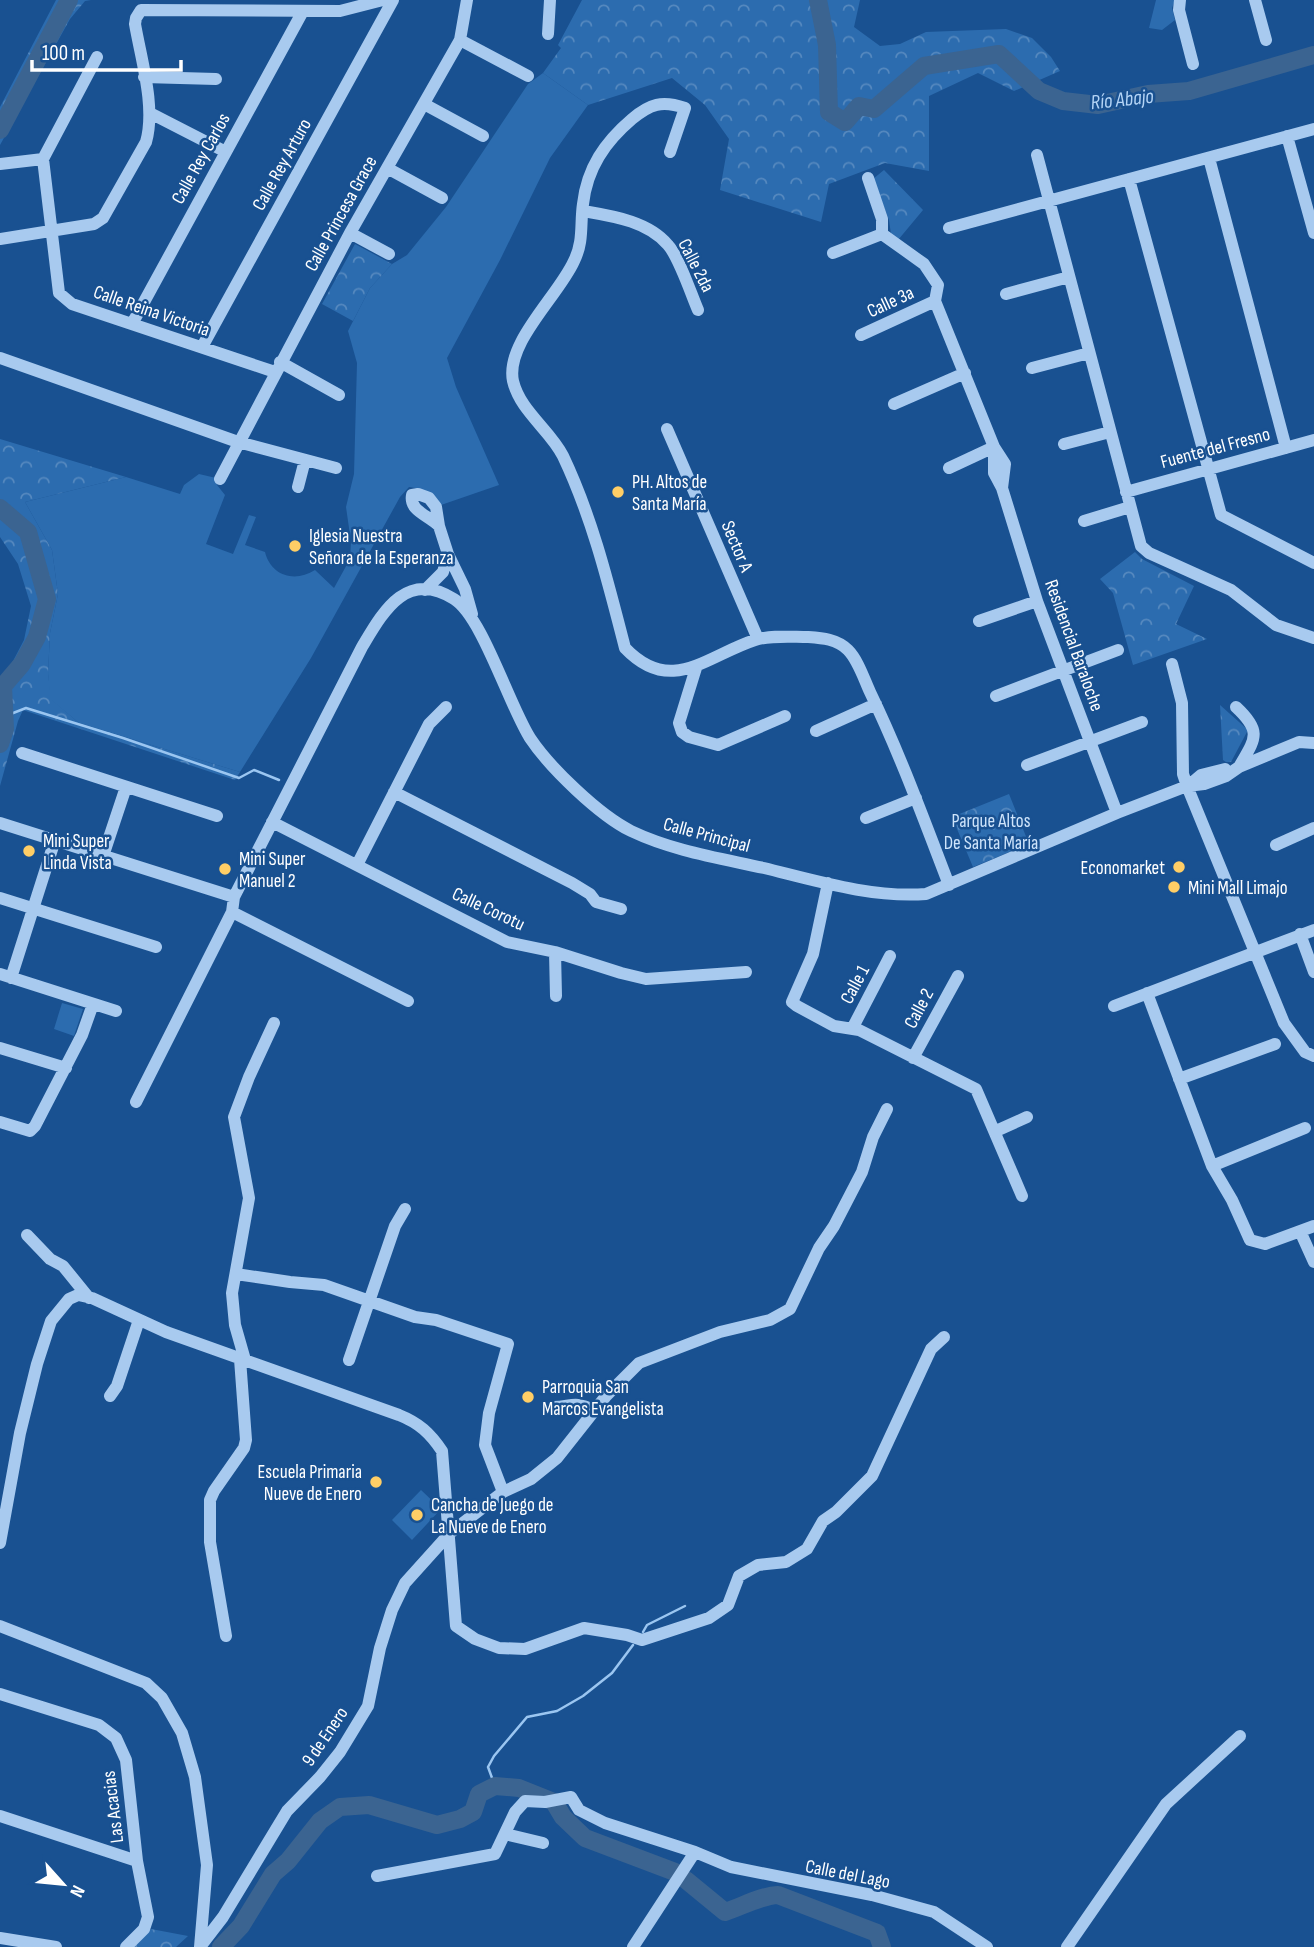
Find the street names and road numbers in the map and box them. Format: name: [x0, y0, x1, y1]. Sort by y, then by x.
street label: Calle Rey Carlos: [167, 109, 236, 208]
street label: Calle Rey Arturo: [248, 115, 317, 215]
street label: Calle Princesa Grace: [300, 152, 383, 275]
street label: Calle 2da: [672, 235, 719, 296]
street label: Calle Reina Victoria: [90, 281, 213, 342]
street label: Calle 3a: [863, 282, 918, 323]
street label: Fuente del Fresno: [1158, 423, 1273, 474]
street label: Sector A: [716, 518, 758, 576]
street label: Residencial Baraloche: [1039, 577, 1108, 714]
street label: Calle Principal: [661, 813, 753, 858]
street label: Calle Corotu: [448, 883, 528, 936]
street label: Calle 1: [836, 961, 875, 1008]
street label: Calle 2: [899, 985, 939, 1033]
street label: 9 de Enero: [297, 1703, 353, 1771]
street label: Las Acacias: [98, 1769, 129, 1844]
street label: Calle del Lago: [803, 1855, 892, 1894]

